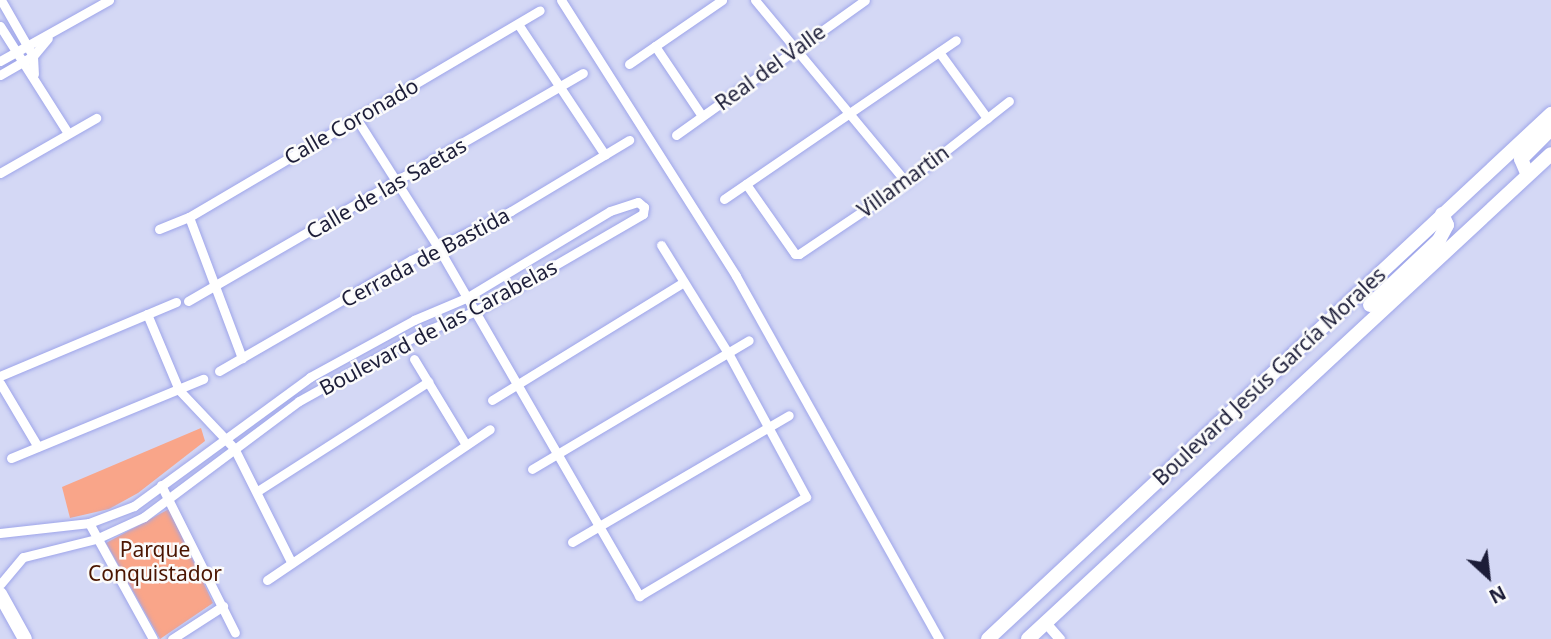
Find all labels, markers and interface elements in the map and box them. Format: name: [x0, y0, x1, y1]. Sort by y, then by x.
street label: Real del Valle: [710, 19, 830, 115]
street label: Calle Coronado: [280, 72, 422, 170]
street label: Calle de las Saetas: [301, 132, 471, 244]
street label: Villamartin: [852, 139, 954, 223]
street label: Cerrada de Bastida: [336, 202, 514, 312]
street label: Boulevard de las Carabelas: [315, 254, 561, 400]
street label: Boulevard Jesús García Morales: [1148, 262, 1390, 490]
park label: Parque Conquistador: [88, 536, 222, 586]
north arrow: [1453, 541, 1523, 611]
text: N: [1485, 580, 1510, 610]

